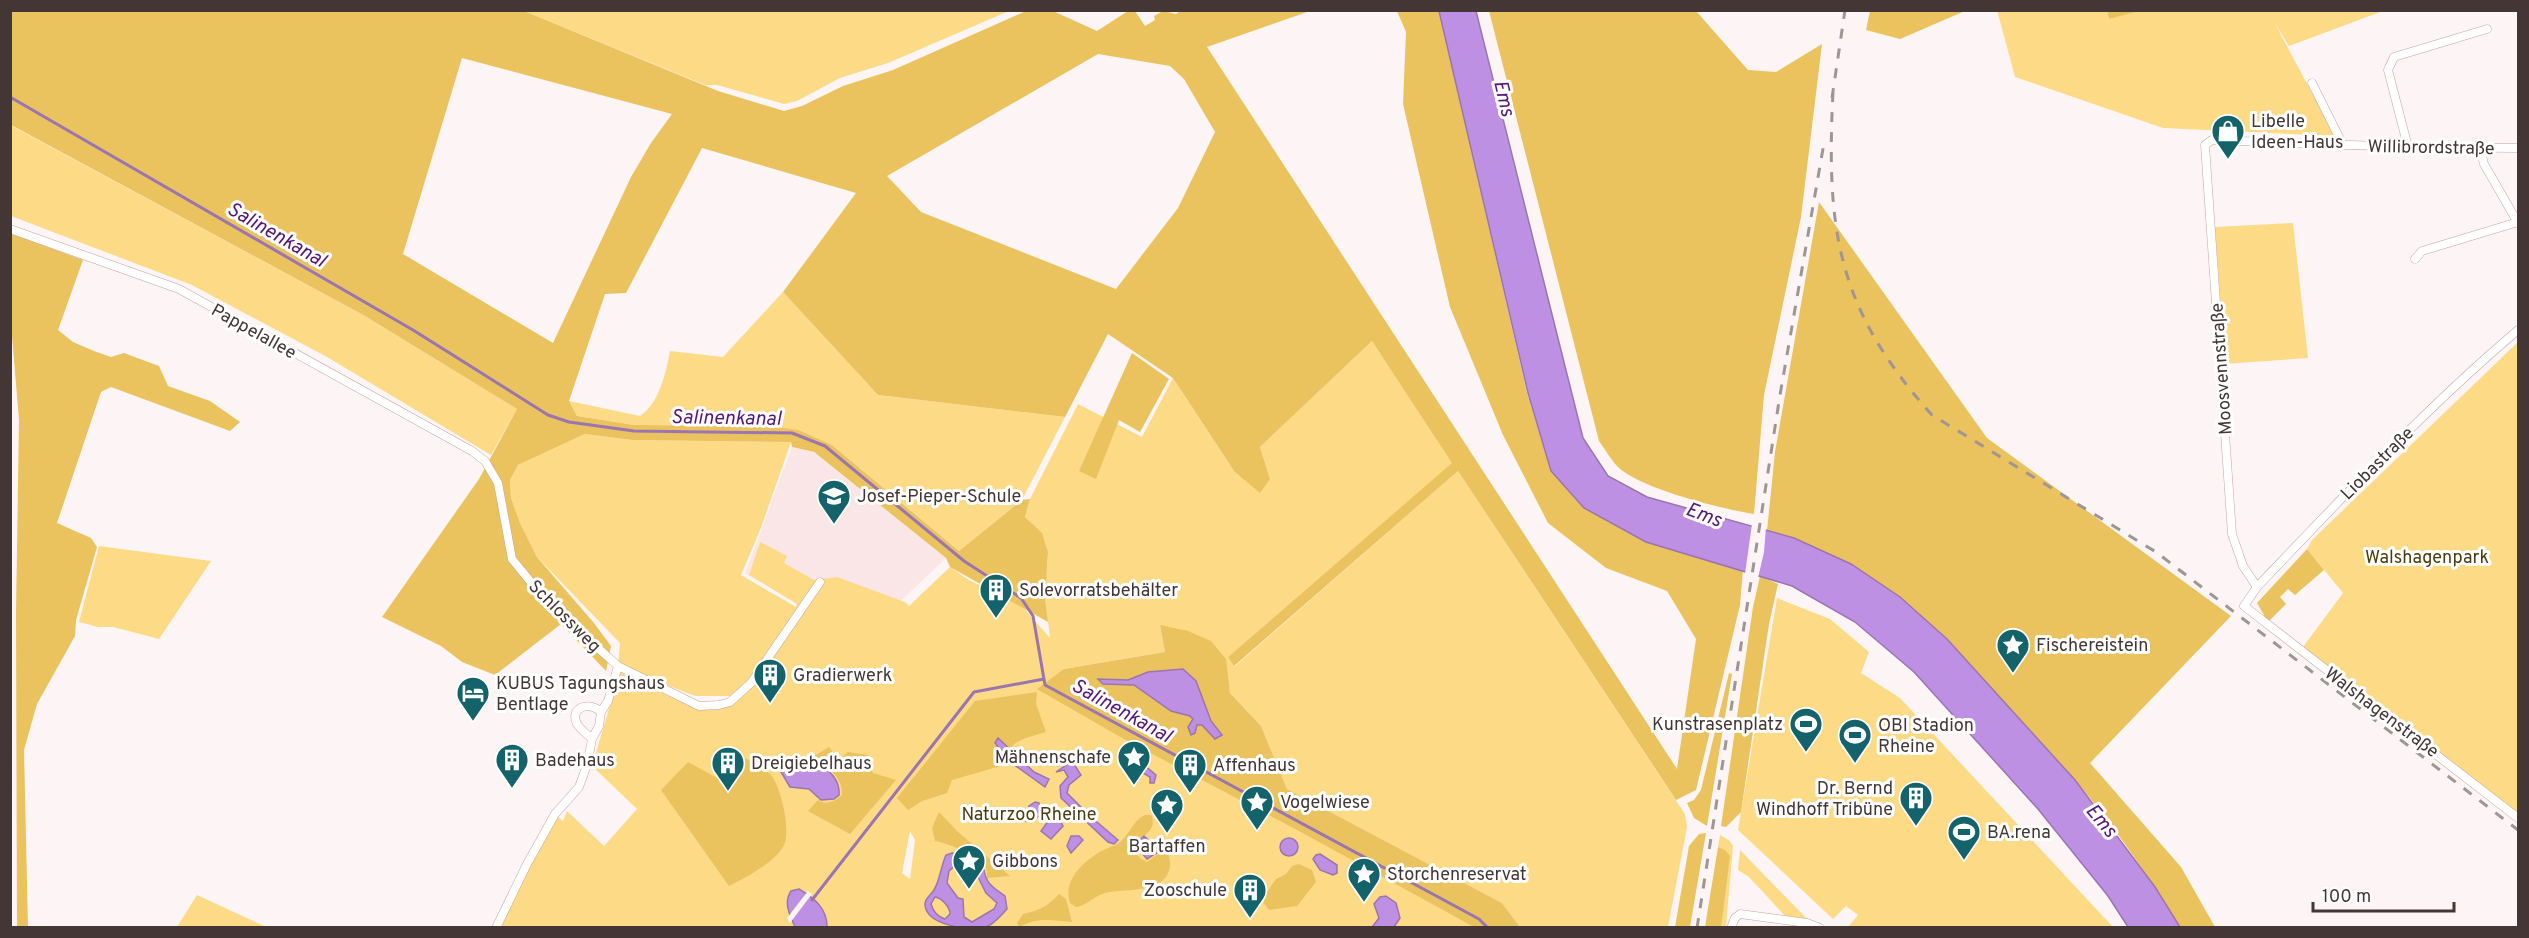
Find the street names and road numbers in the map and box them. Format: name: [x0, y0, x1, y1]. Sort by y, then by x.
street label: Willibrordstraße: [2367, 136, 2495, 161]
street label: Pappelallee: [206, 299, 300, 365]
street label: Moosvennstraße: [2206, 302, 2239, 436]
street label: Liobastraße: [2336, 422, 2420, 506]
street label: Schlossweg: [523, 576, 605, 658]
street label: Walshagenstraße: [2319, 663, 2443, 764]

